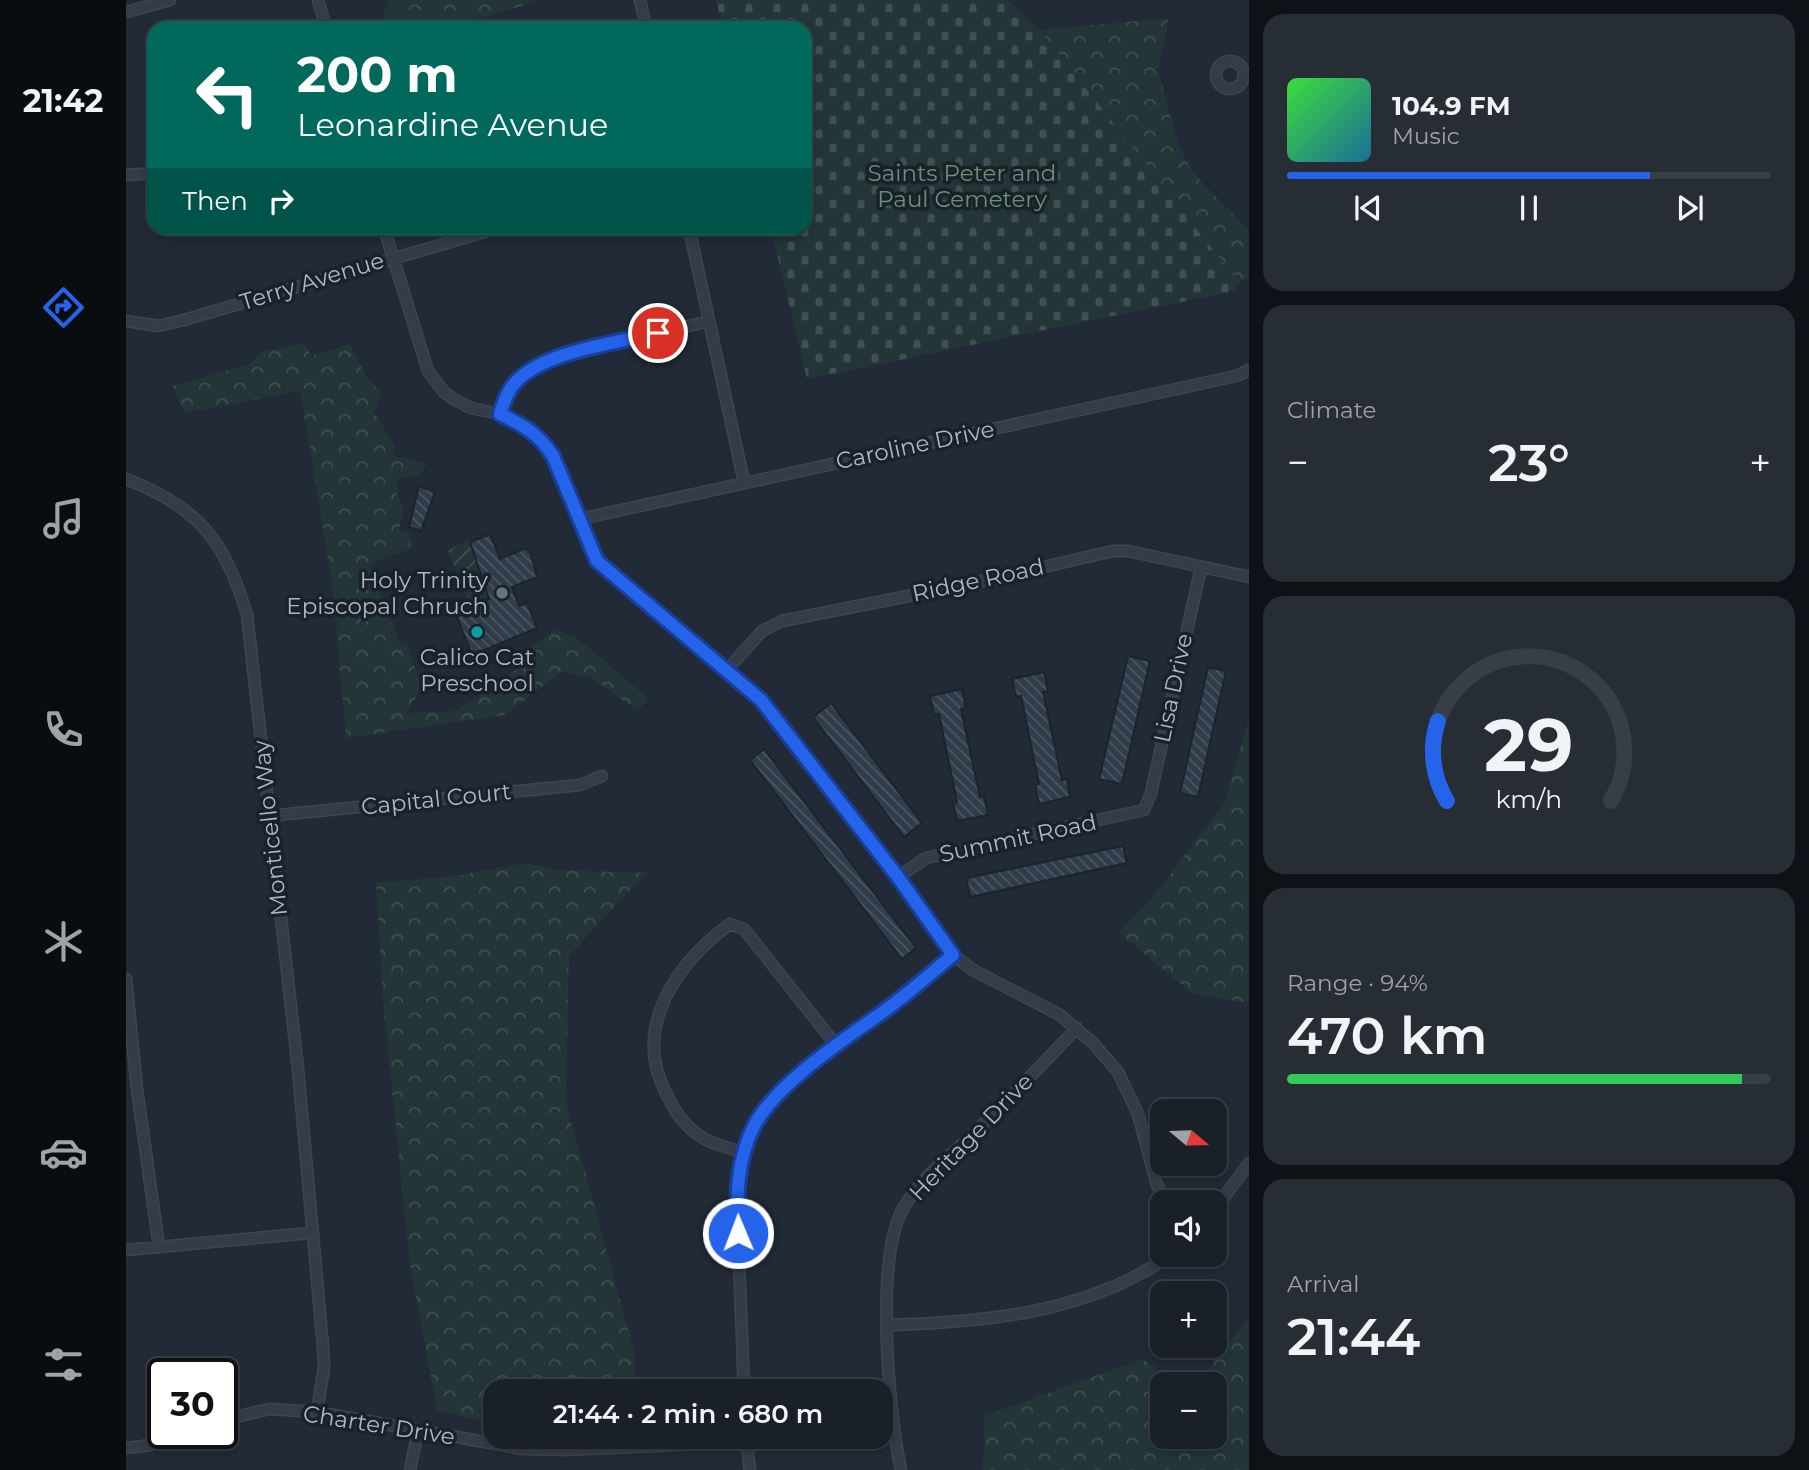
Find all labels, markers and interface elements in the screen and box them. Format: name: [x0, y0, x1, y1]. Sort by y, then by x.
text: 200 m: [297, 45, 458, 104]
icon: left: [182, 49, 273, 140]
text: 21:42: [23, 81, 103, 120]
text: 104.9 FM: [1392, 90, 1510, 122]
text: Leonardine Avenue: [297, 105, 608, 144]
text: Music: [1392, 122, 1460, 150]
park label: Saints Peter and Paul Cemetery: [868, 159, 1056, 213]
icon: right: [262, 182, 300, 220]
text: Then: [182, 185, 248, 217]
icon: previous: [1349, 189, 1387, 227]
icon: pause: [1510, 189, 1548, 227]
icon: next: [1671, 189, 1709, 227]
street label: Terry Avenue: [237, 246, 387, 316]
icon: directions: [39, 283, 88, 332]
pin: [628, 303, 688, 363]
icon: arrive: [639, 314, 677, 352]
text: Climate: [1287, 396, 1376, 424]
street label: Caroline Drive: [833, 415, 997, 475]
text: 23°: [1488, 431, 1570, 494]
text: −: [1287, 439, 1309, 486]
text: +: [1749, 439, 1771, 486]
icon: music: [39, 494, 88, 543]
street label: Ridge Road: [909, 552, 1047, 608]
place label: Holy Trinity Episcopal Chruch: [286, 566, 489, 620]
marker: Holy Trinity Episcopal Chruch: [494, 585, 510, 601]
marker: Calico Cat Preschool: [469, 624, 485, 640]
street label: Lisa Drive: [1148, 631, 1198, 745]
place label: Calico Cat Preschool: [420, 643, 534, 697]
text: 29: [1484, 701, 1574, 789]
icon: phone: [39, 705, 88, 754]
street label: Monticello Way: [247, 738, 293, 917]
street label: Capital Court: [360, 777, 512, 821]
text: km/h: [1496, 784, 1562, 814]
street label: Summit Road: [937, 808, 1099, 868]
icon: climate: [39, 917, 88, 966]
text: Range · 94%: [1287, 969, 1428, 997]
text: 470 km: [1287, 1004, 1487, 1067]
street label: Heritage Drive: [903, 1068, 1039, 1206]
north arrow: [1150, 1099, 1227, 1176]
map controls: [1150, 1099, 1227, 1449]
icon: car: [39, 1128, 88, 1177]
button: sound: [1150, 1190, 1227, 1267]
position arrow: [701, 1196, 775, 1270]
text: Arrival: [1287, 1270, 1360, 1298]
button: +: [1150, 1281, 1227, 1358]
text: 21:44: [1287, 1305, 1420, 1368]
icon: filters: [39, 1340, 88, 1389]
speed limit sign: 30: [147, 1358, 238, 1449]
button: −: [1150, 1372, 1227, 1449]
text: 21:44 · 2 min · 680 m: [553, 1398, 823, 1430]
street label: Charter Drive: [301, 1399, 457, 1451]

